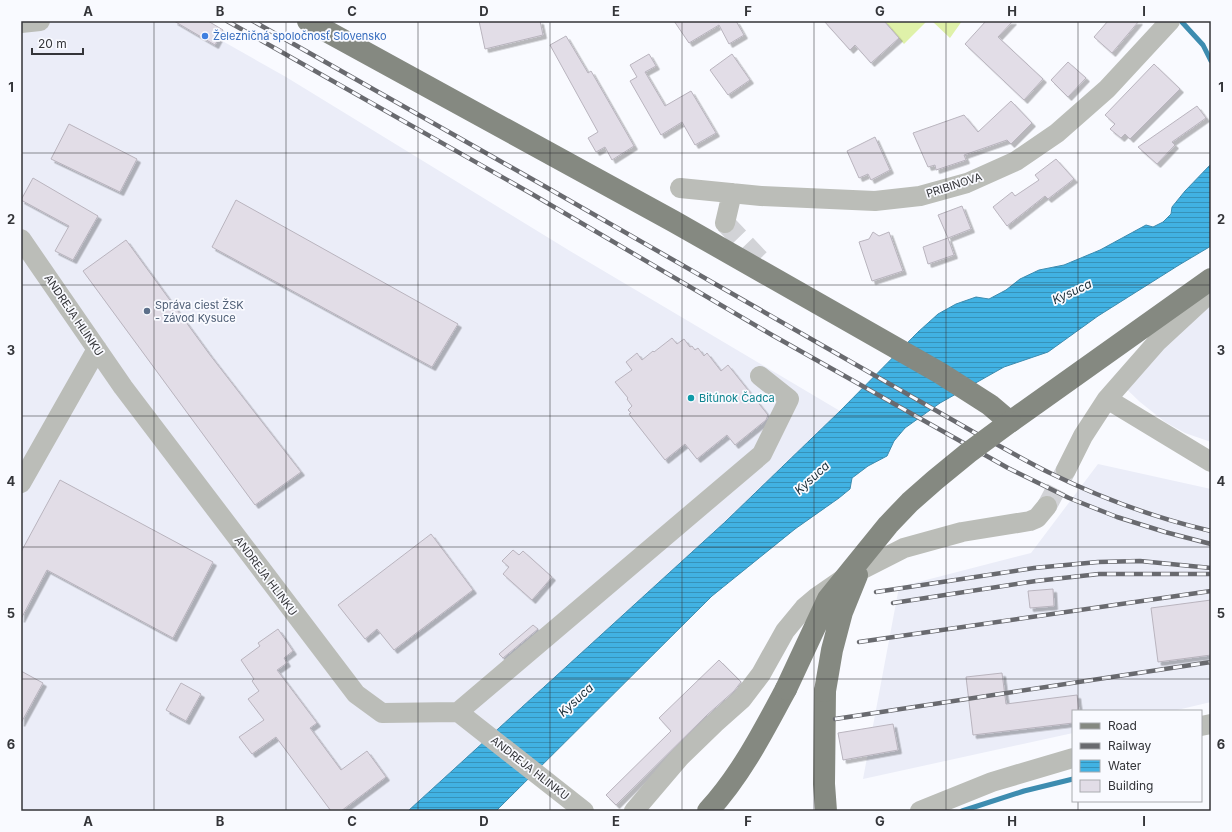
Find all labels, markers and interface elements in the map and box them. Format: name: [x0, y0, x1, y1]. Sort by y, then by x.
text: A: [83, 3, 93, 19]
text: B: [216, 3, 225, 19]
text: C: [347, 3, 357, 19]
text: D: [479, 3, 489, 19]
text: E: [612, 3, 620, 19]
text: F: [744, 3, 752, 19]
text: G: [875, 3, 885, 19]
text: H: [1007, 3, 1017, 19]
text: I: [1142, 3, 1146, 19]
place label: Železničná spoločnosť Slovensko: [213, 29, 387, 43]
scale bar: [32, 30, 83, 56]
marker: Železničná spoločnosť Slovensko: [200, 31, 210, 41]
text: 20 m: [38, 36, 67, 51]
text: 1: [8, 79, 14, 95]
text: 1: [1218, 79, 1224, 95]
street label: PRIBINOVA: [924, 169, 984, 201]
text: 2: [7, 211, 15, 227]
text: 2: [1217, 211, 1225, 227]
street label: ANDREJA HLINKU: [42, 272, 106, 358]
water label: Kysuca: [1050, 276, 1094, 307]
place label: Správa ciest ŽSK - závod Kysuce: [155, 298, 244, 325]
marker: Správa ciest ŽSK - závod Kysuce: [142, 306, 152, 316]
text: 3: [7, 342, 15, 358]
text: 3: [1217, 342, 1225, 358]
place label: Bitúnok Čadca: [699, 391, 775, 405]
marker: Bitúnok Čadca: [686, 393, 696, 403]
water label: Kysuca: [791, 458, 832, 497]
text: 4: [7, 473, 16, 489]
text: 4: [1217, 473, 1226, 489]
street label: ANDREJA HLINKU: [232, 534, 300, 618]
text: 5: [7, 605, 15, 621]
text: 5: [1217, 605, 1225, 621]
water label: Kysuca: [555, 680, 596, 719]
legend: [1072, 710, 1202, 802]
text: Road: [1108, 718, 1137, 733]
street label: ANDREJA HLINKU: [488, 733, 572, 803]
text: 6: [7, 736, 15, 752]
text: 6: [1217, 736, 1225, 752]
text: Railway: [1108, 738, 1152, 753]
text: Water: [1108, 758, 1142, 773]
text: Building: [1108, 778, 1153, 793]
text: A: [83, 813, 93, 829]
text: B: [216, 813, 225, 829]
text: C: [347, 813, 357, 829]
text: D: [479, 813, 489, 829]
text: E: [612, 813, 620, 829]
text: F: [744, 813, 752, 829]
text: G: [875, 813, 885, 829]
text: H: [1007, 813, 1017, 829]
text: I: [1142, 813, 1146, 829]

